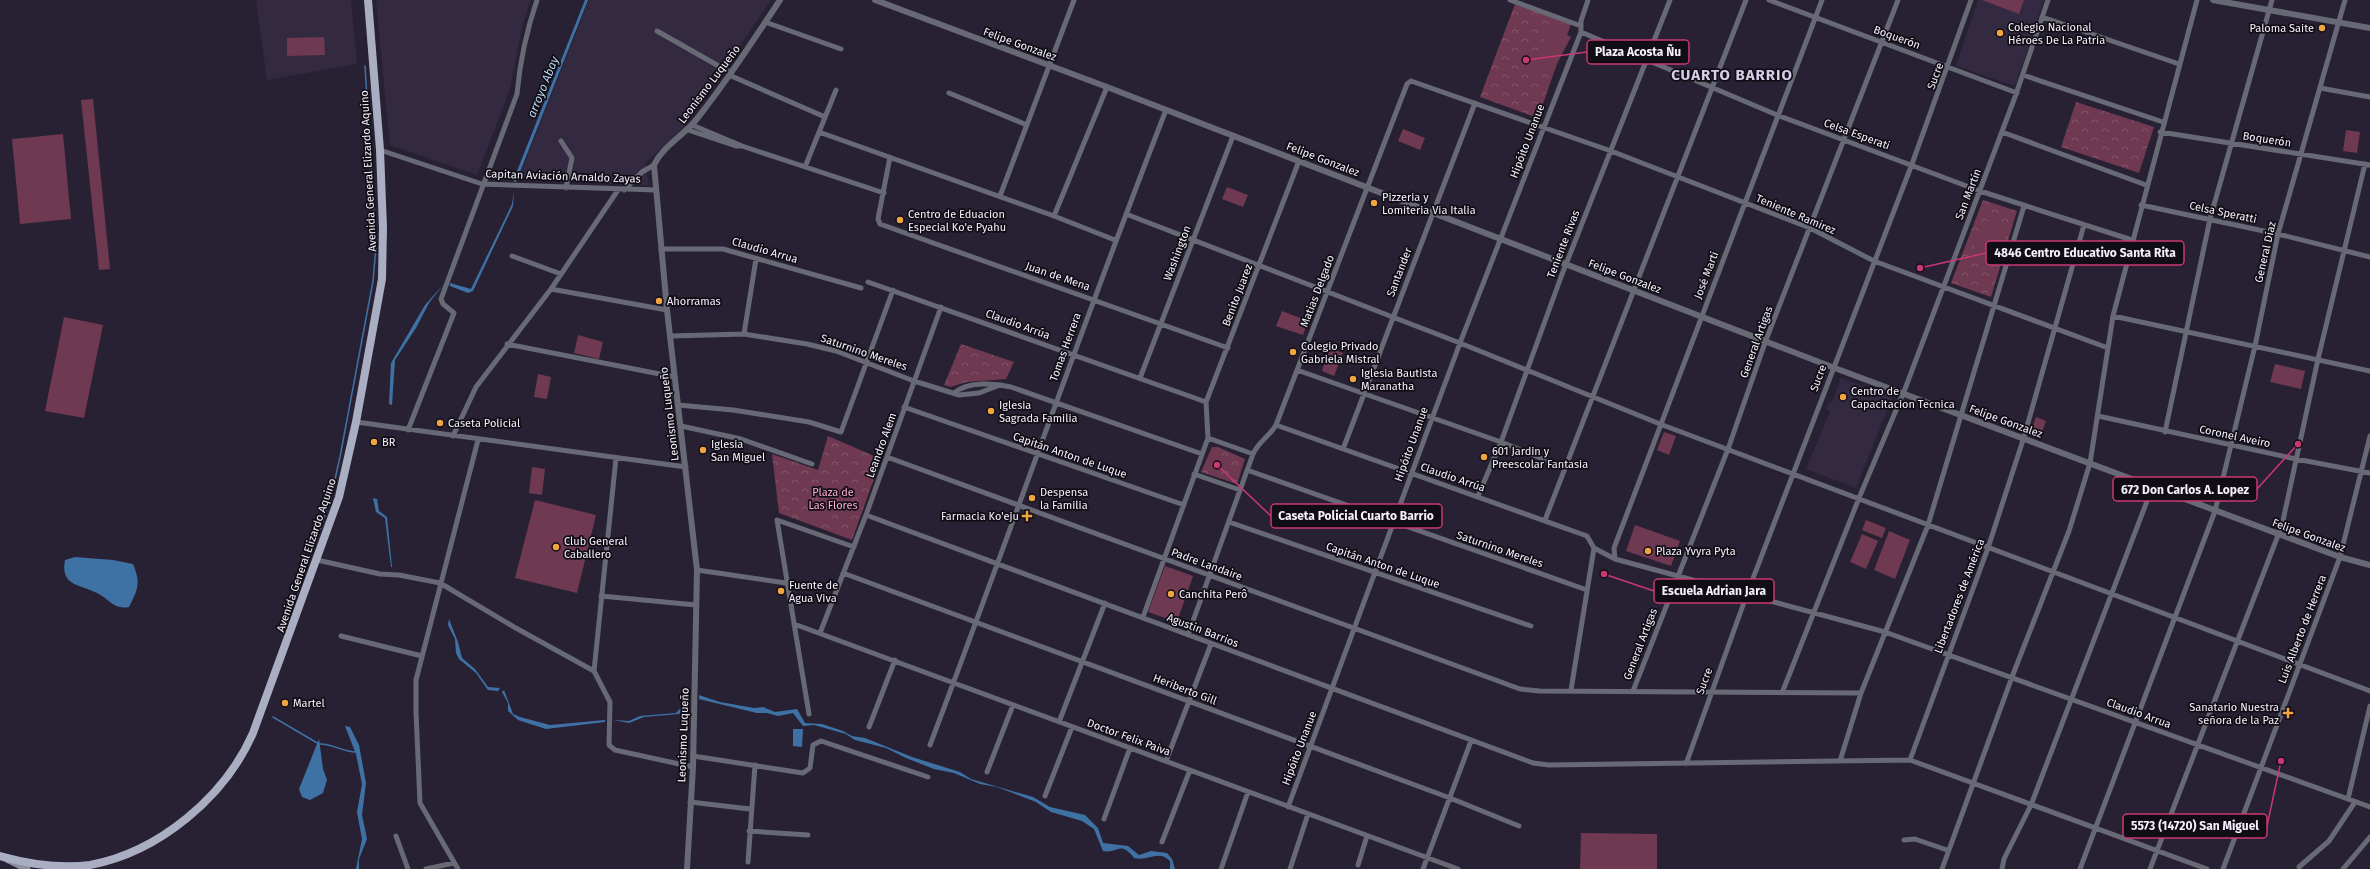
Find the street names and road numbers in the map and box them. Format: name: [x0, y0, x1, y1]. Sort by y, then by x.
street label: Boquerón: [1872, 23, 1922, 52]
street label: Felipe Gonzalez: [981, 25, 1058, 64]
street label: Leonismo Luqueño: [676, 43, 743, 126]
street label: Sucre: [1925, 61, 1946, 91]
street label: Avenida General Elizardo Aquino: [358, 90, 379, 252]
street label: Hipóito Unanue: [1507, 102, 1548, 180]
street label: Celsa Esperati: [1822, 116, 1892, 152]
street label: Boquerón: [2242, 129, 2292, 150]
street label: Felipe Gonzalez: [1285, 140, 1361, 179]
street label: Capitan Aviación Arnaldo Zayas: [485, 167, 641, 186]
street label: San Martín: [1953, 167, 1984, 222]
street label: Teniente Ramirez: [1754, 192, 1838, 237]
street label: Celsa Speratti: [2188, 199, 2258, 226]
street label: Teniente Rivas: [1545, 208, 1582, 280]
street label: General Díaz: [2252, 220, 2279, 284]
street label: Washington: [1161, 224, 1194, 283]
street label: Claudio Arrua: [730, 235, 799, 266]
street label: Santander: [1384, 245, 1415, 299]
street label: José Marti: [1691, 250, 1721, 301]
street label: Matias Delgado: [1298, 253, 1337, 329]
street label: Felipe Gonzalez: [1587, 257, 1663, 296]
street label: Juan de Mena: [1024, 259, 1092, 294]
street label: Benito Juarez: [1220, 262, 1255, 328]
street label: General Artigas: [1737, 305, 1775, 380]
street label: Claudio Arrúa: [984, 307, 1052, 342]
street label: Tomas Herrera: [1047, 311, 1084, 383]
street label: Saturnino Mereles: [819, 332, 909, 373]
street label: Sucre: [1808, 363, 1829, 393]
street label: Leonismo Luqueño: [657, 366, 682, 462]
street label: Felipe Gonzalez: [1967, 402, 2044, 441]
street label: Hipóito Unanue: [1392, 405, 1431, 483]
street label: Leandro Alem: [864, 411, 899, 479]
street label: Coronel Aveiro: [2198, 423, 2272, 450]
street label: Capitán Anton de Luque: [1011, 430, 1128, 481]
street label: Claudio Arrúa: [1419, 460, 1487, 495]
street label: Avenida General Elizardo Aquino: [274, 477, 339, 634]
street label: Felipe Gonzalez: [2270, 516, 2347, 555]
street label: Saturnino Mereles: [1455, 529, 1545, 570]
street label: Libertadores de América: [1932, 537, 1987, 655]
street label: Capitán Anton de Luque: [1324, 540, 1441, 591]
street label: Padre Landaire: [1170, 546, 1244, 583]
street label: Luis Alberto de Herrera: [2276, 573, 2329, 685]
street label: General Artigas: [1621, 607, 1660, 682]
street label: Agustin Barrios: [1165, 611, 1240, 650]
street label: Sucre: [1694, 666, 1715, 696]
street label: Heriberto Gill: [1151, 671, 1219, 708]
street label: Leonismo Luqueño: [675, 687, 692, 783]
street label: Claudio Arrua: [2105, 696, 2173, 731]
street label: Hipóito Unanue: [1279, 709, 1320, 787]
street label: Doctor Felix Paiva: [1085, 716, 1172, 759]

